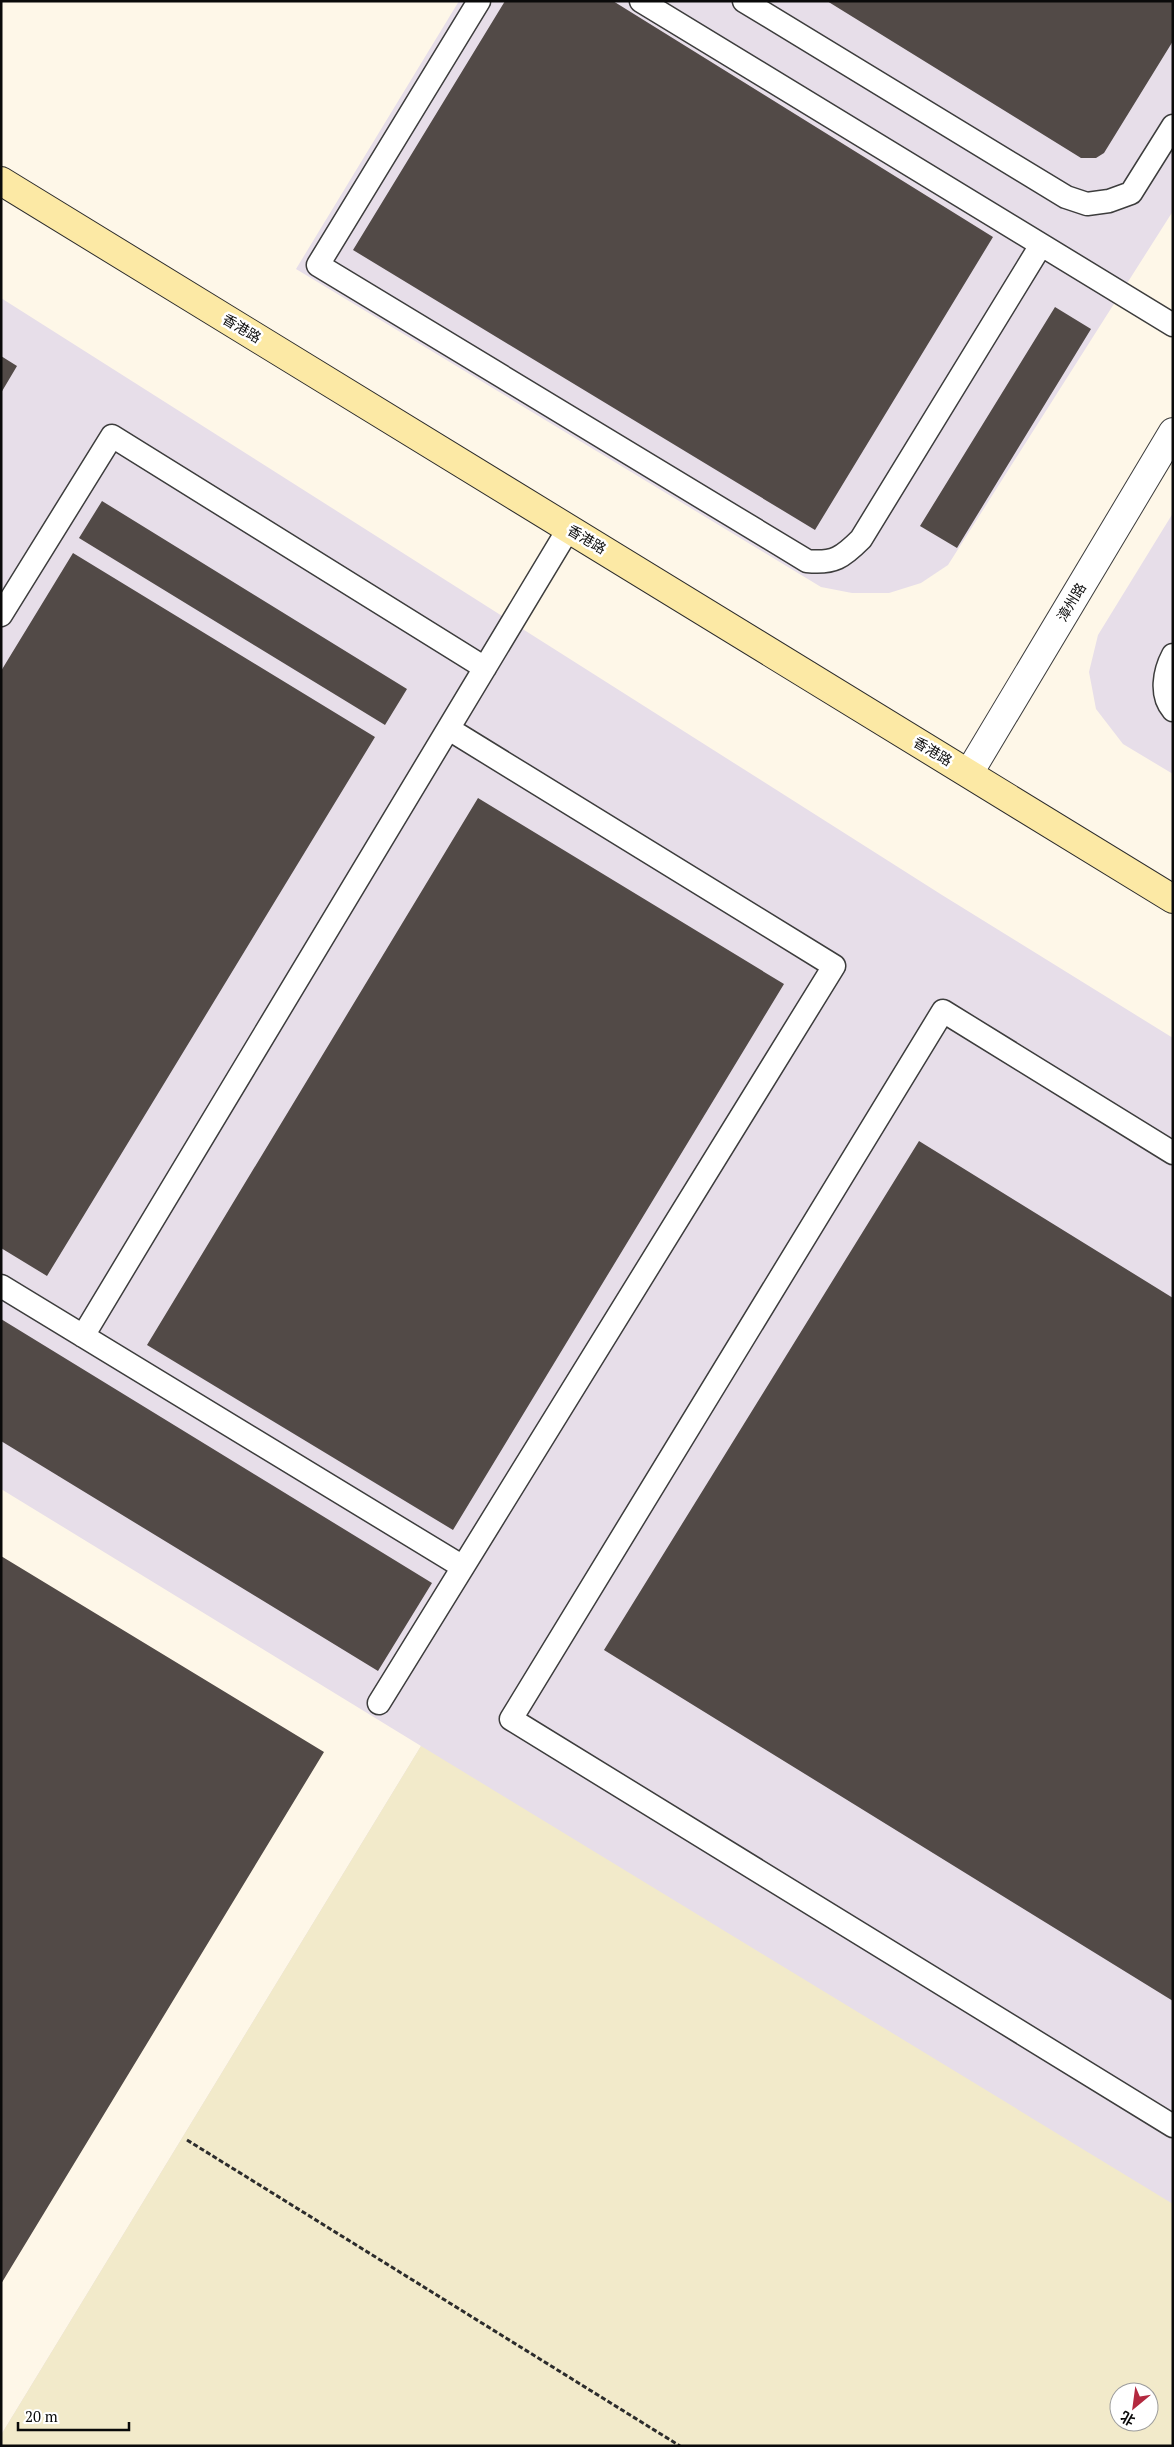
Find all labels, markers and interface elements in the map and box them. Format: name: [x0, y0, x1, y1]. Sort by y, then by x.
street label: 香港路: [219, 309, 265, 347]
street label: 香港路: [564, 520, 610, 558]
street label: 漳州路: [1052, 579, 1090, 625]
street label: 香港路: [910, 732, 956, 770]
north arrow: [1109, 2382, 1159, 2432]
scale bar: [18, 2400, 129, 2432]
text: 20 m: [25, 2406, 58, 2426]
text: 北: [1117, 2407, 1138, 2431]

